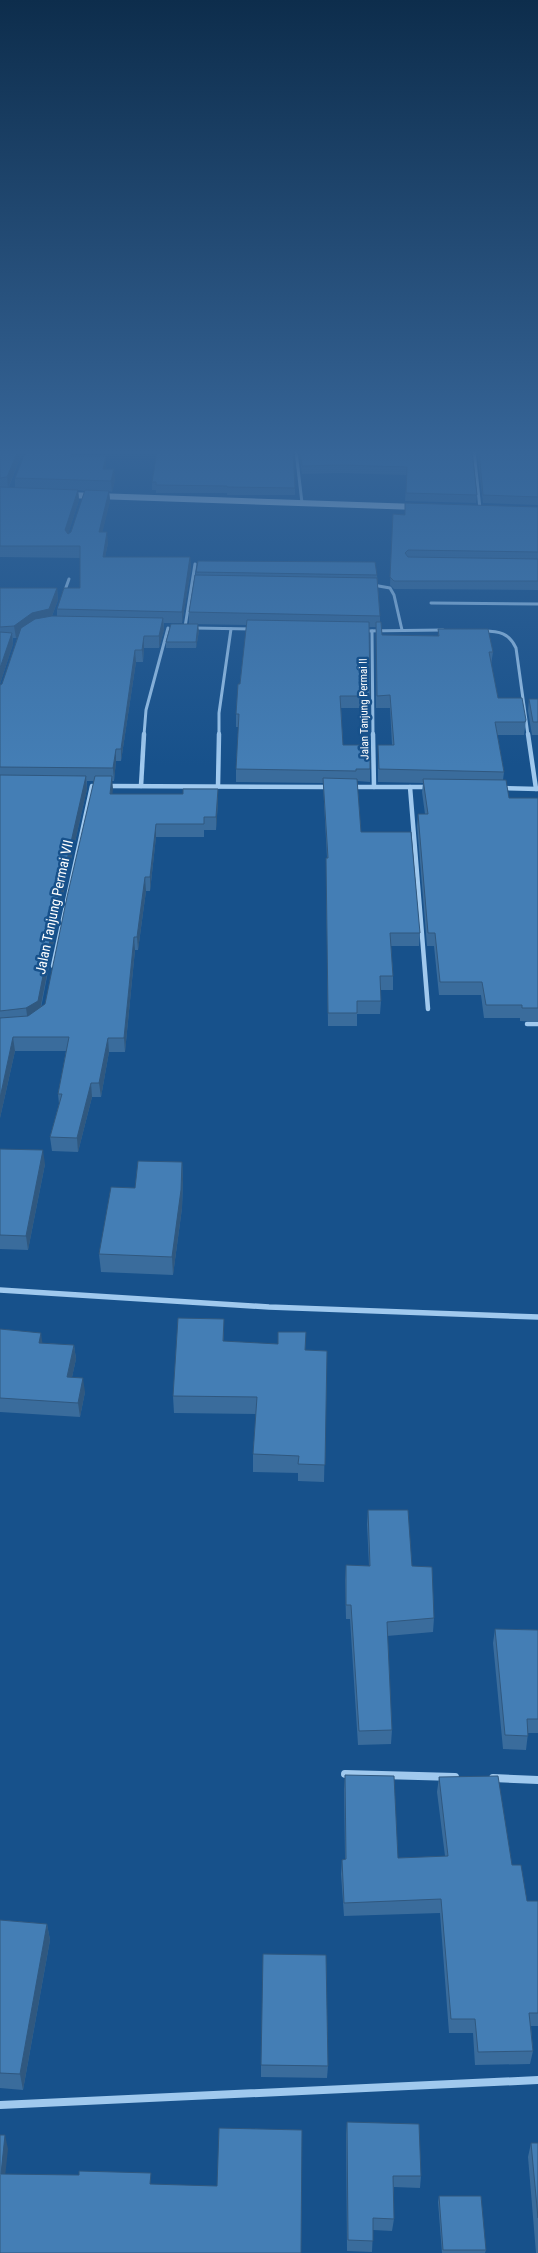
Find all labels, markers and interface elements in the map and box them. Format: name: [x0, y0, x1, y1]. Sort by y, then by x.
street label: Jalan Tanjung Permai II: [357, 658, 371, 760]
street label: Jalan Tanjung Permai VII: [32, 838, 76, 976]

